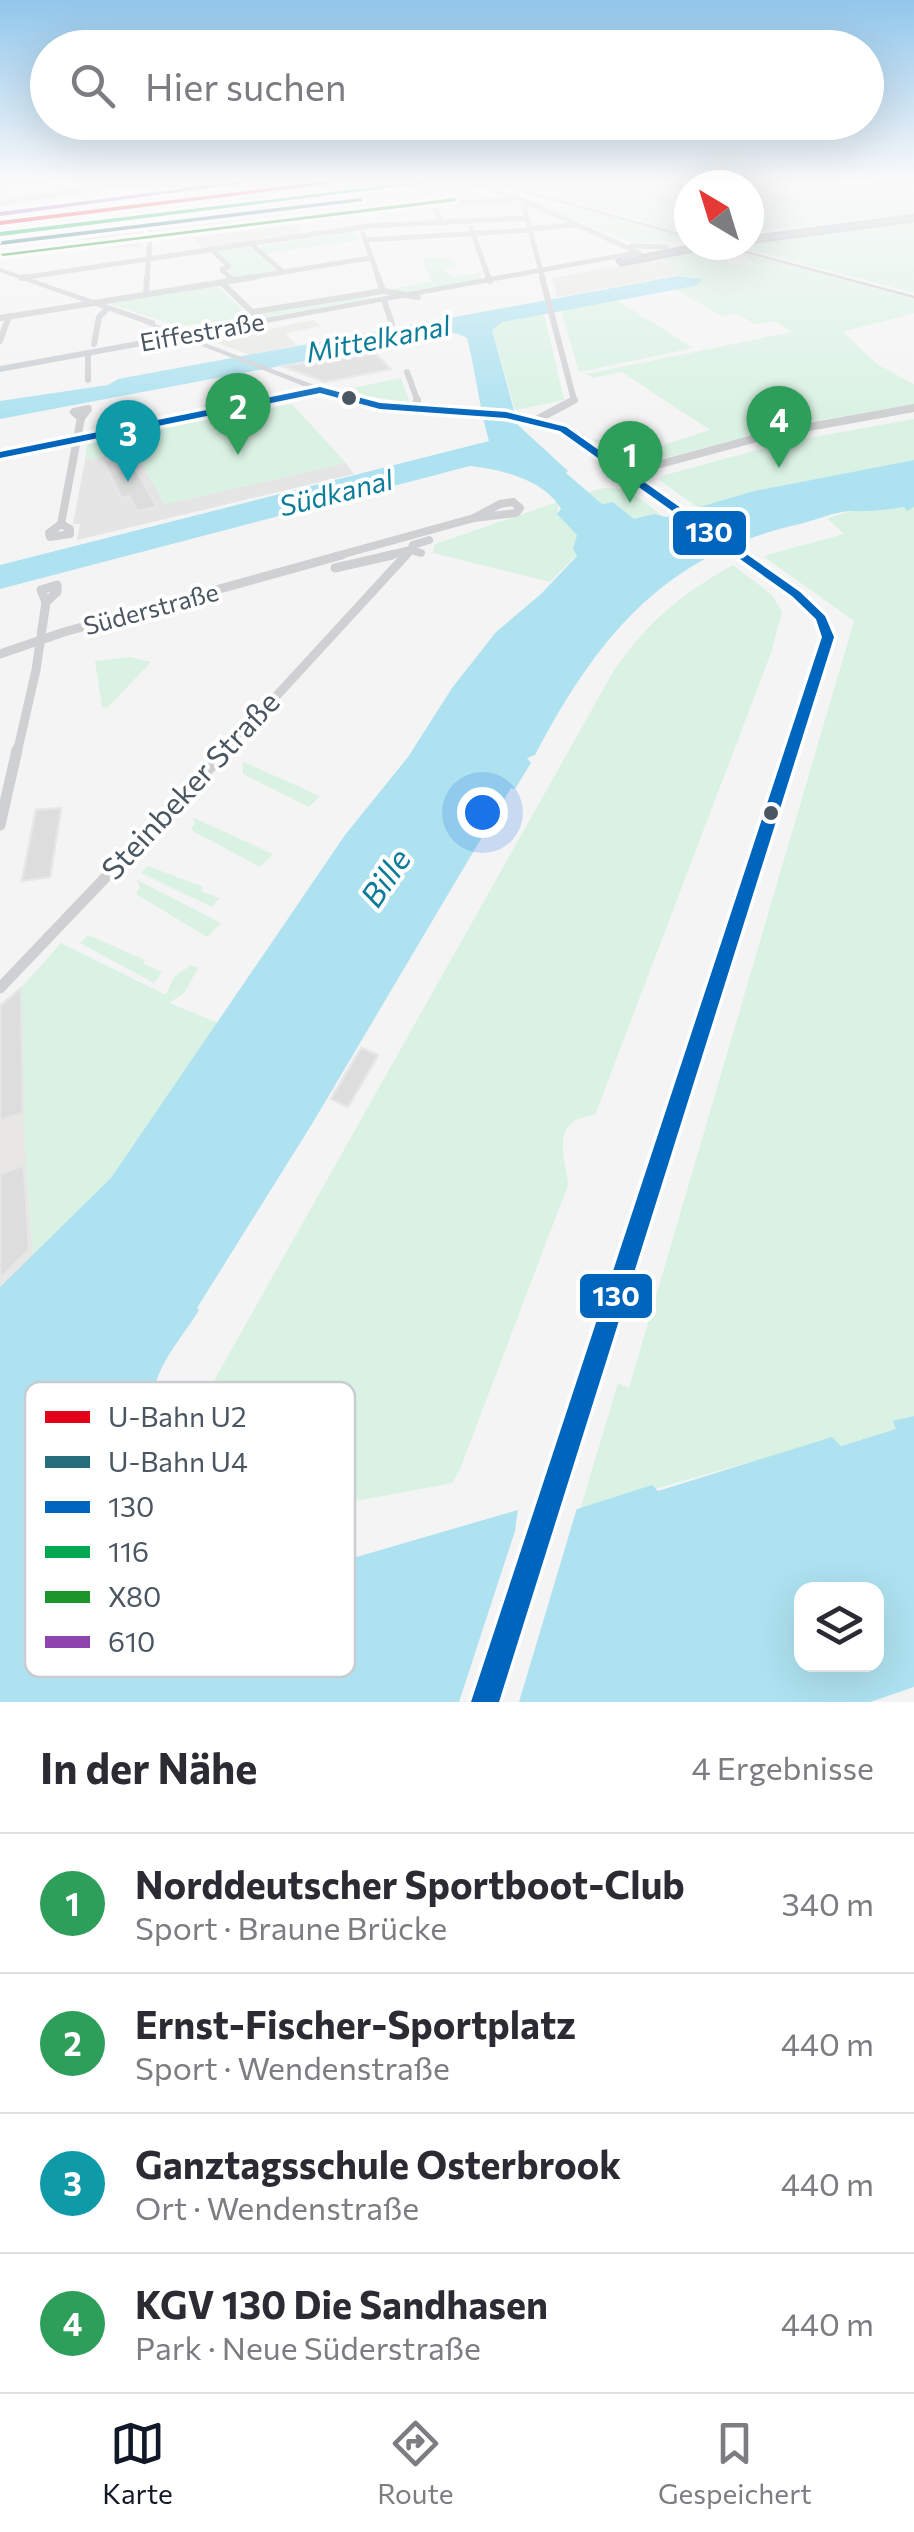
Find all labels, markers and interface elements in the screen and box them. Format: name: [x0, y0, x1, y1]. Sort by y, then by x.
search box: [30, 30, 884, 140]
icon: search: [65, 58, 120, 113]
text: Hier suchen: [145, 62, 347, 109]
north arrow: [674, 170, 764, 260]
street label: Eiffestraße: [137, 305, 266, 357]
water label: Mittelkanal: [303, 307, 454, 369]
pin: 2: [206, 372, 270, 455]
pin: 4: [746, 386, 812, 468]
unlabelled marker: [339, 388, 359, 408]
pin: 3: [96, 400, 160, 482]
pin: 1: [598, 420, 662, 503]
water label: Südkanal: [275, 461, 397, 523]
line badge: 130: [671, 509, 748, 557]
text: 130: [685, 514, 733, 548]
street label: Süderstraße: [80, 576, 222, 640]
street label: Steinbeker Straße: [93, 683, 286, 886]
your location: [457, 787, 508, 838]
unlabelled marker: [761, 803, 781, 823]
water label: Bille: [350, 840, 418, 914]
line badge: 130: [578, 1272, 654, 1320]
text: 130: [592, 1278, 640, 1312]
legend: [25, 1382, 355, 1677]
text: U-Bahn U2: [108, 1399, 246, 1433]
text: U-Bahn U4: [108, 1444, 248, 1478]
text: 130: [108, 1489, 154, 1523]
text: 116: [108, 1534, 149, 1568]
text: X80: [108, 1579, 161, 1613]
map controls: [794, 1582, 884, 1672]
button: layers: [794, 1582, 884, 1672]
text: 610: [108, 1624, 155, 1658]
text: In der Nähe: [40, 1741, 257, 1793]
text: 4 Ergebnisse: [692, 1747, 874, 1787]
text: Norddeutscher Sportboot-Club: [135, 1860, 685, 1907]
text: 1: [65, 1883, 80, 1923]
text: 340 m: [782, 1883, 874, 1923]
text: Sport · Braune Brücke: [135, 1907, 447, 1947]
text: Ernst-Fischer-Sportplatz: [135, 2000, 576, 2047]
text: 2: [63, 2023, 82, 2063]
text: 440 m: [781, 2023, 874, 2063]
text: Sport · Wendenstraße: [135, 2047, 450, 2087]
text: Ganztagsschule Osterbrook: [135, 2140, 621, 2187]
text: 3: [63, 2163, 82, 2203]
text: 440 m: [781, 2163, 874, 2203]
text: Ort · Wendenstraße: [135, 2187, 419, 2227]
text: KGV 130 Die Sandhasen: [135, 2280, 548, 2327]
text: 4: [63, 2303, 82, 2343]
text: 440 m: [781, 2303, 874, 2343]
text: Park · Neue Süderstraße: [135, 2327, 481, 2367]
tab: Karte: [102, 2416, 173, 2510]
tab: Route: [377, 2416, 454, 2510]
tab: Gespeichert: [658, 2416, 812, 2510]

